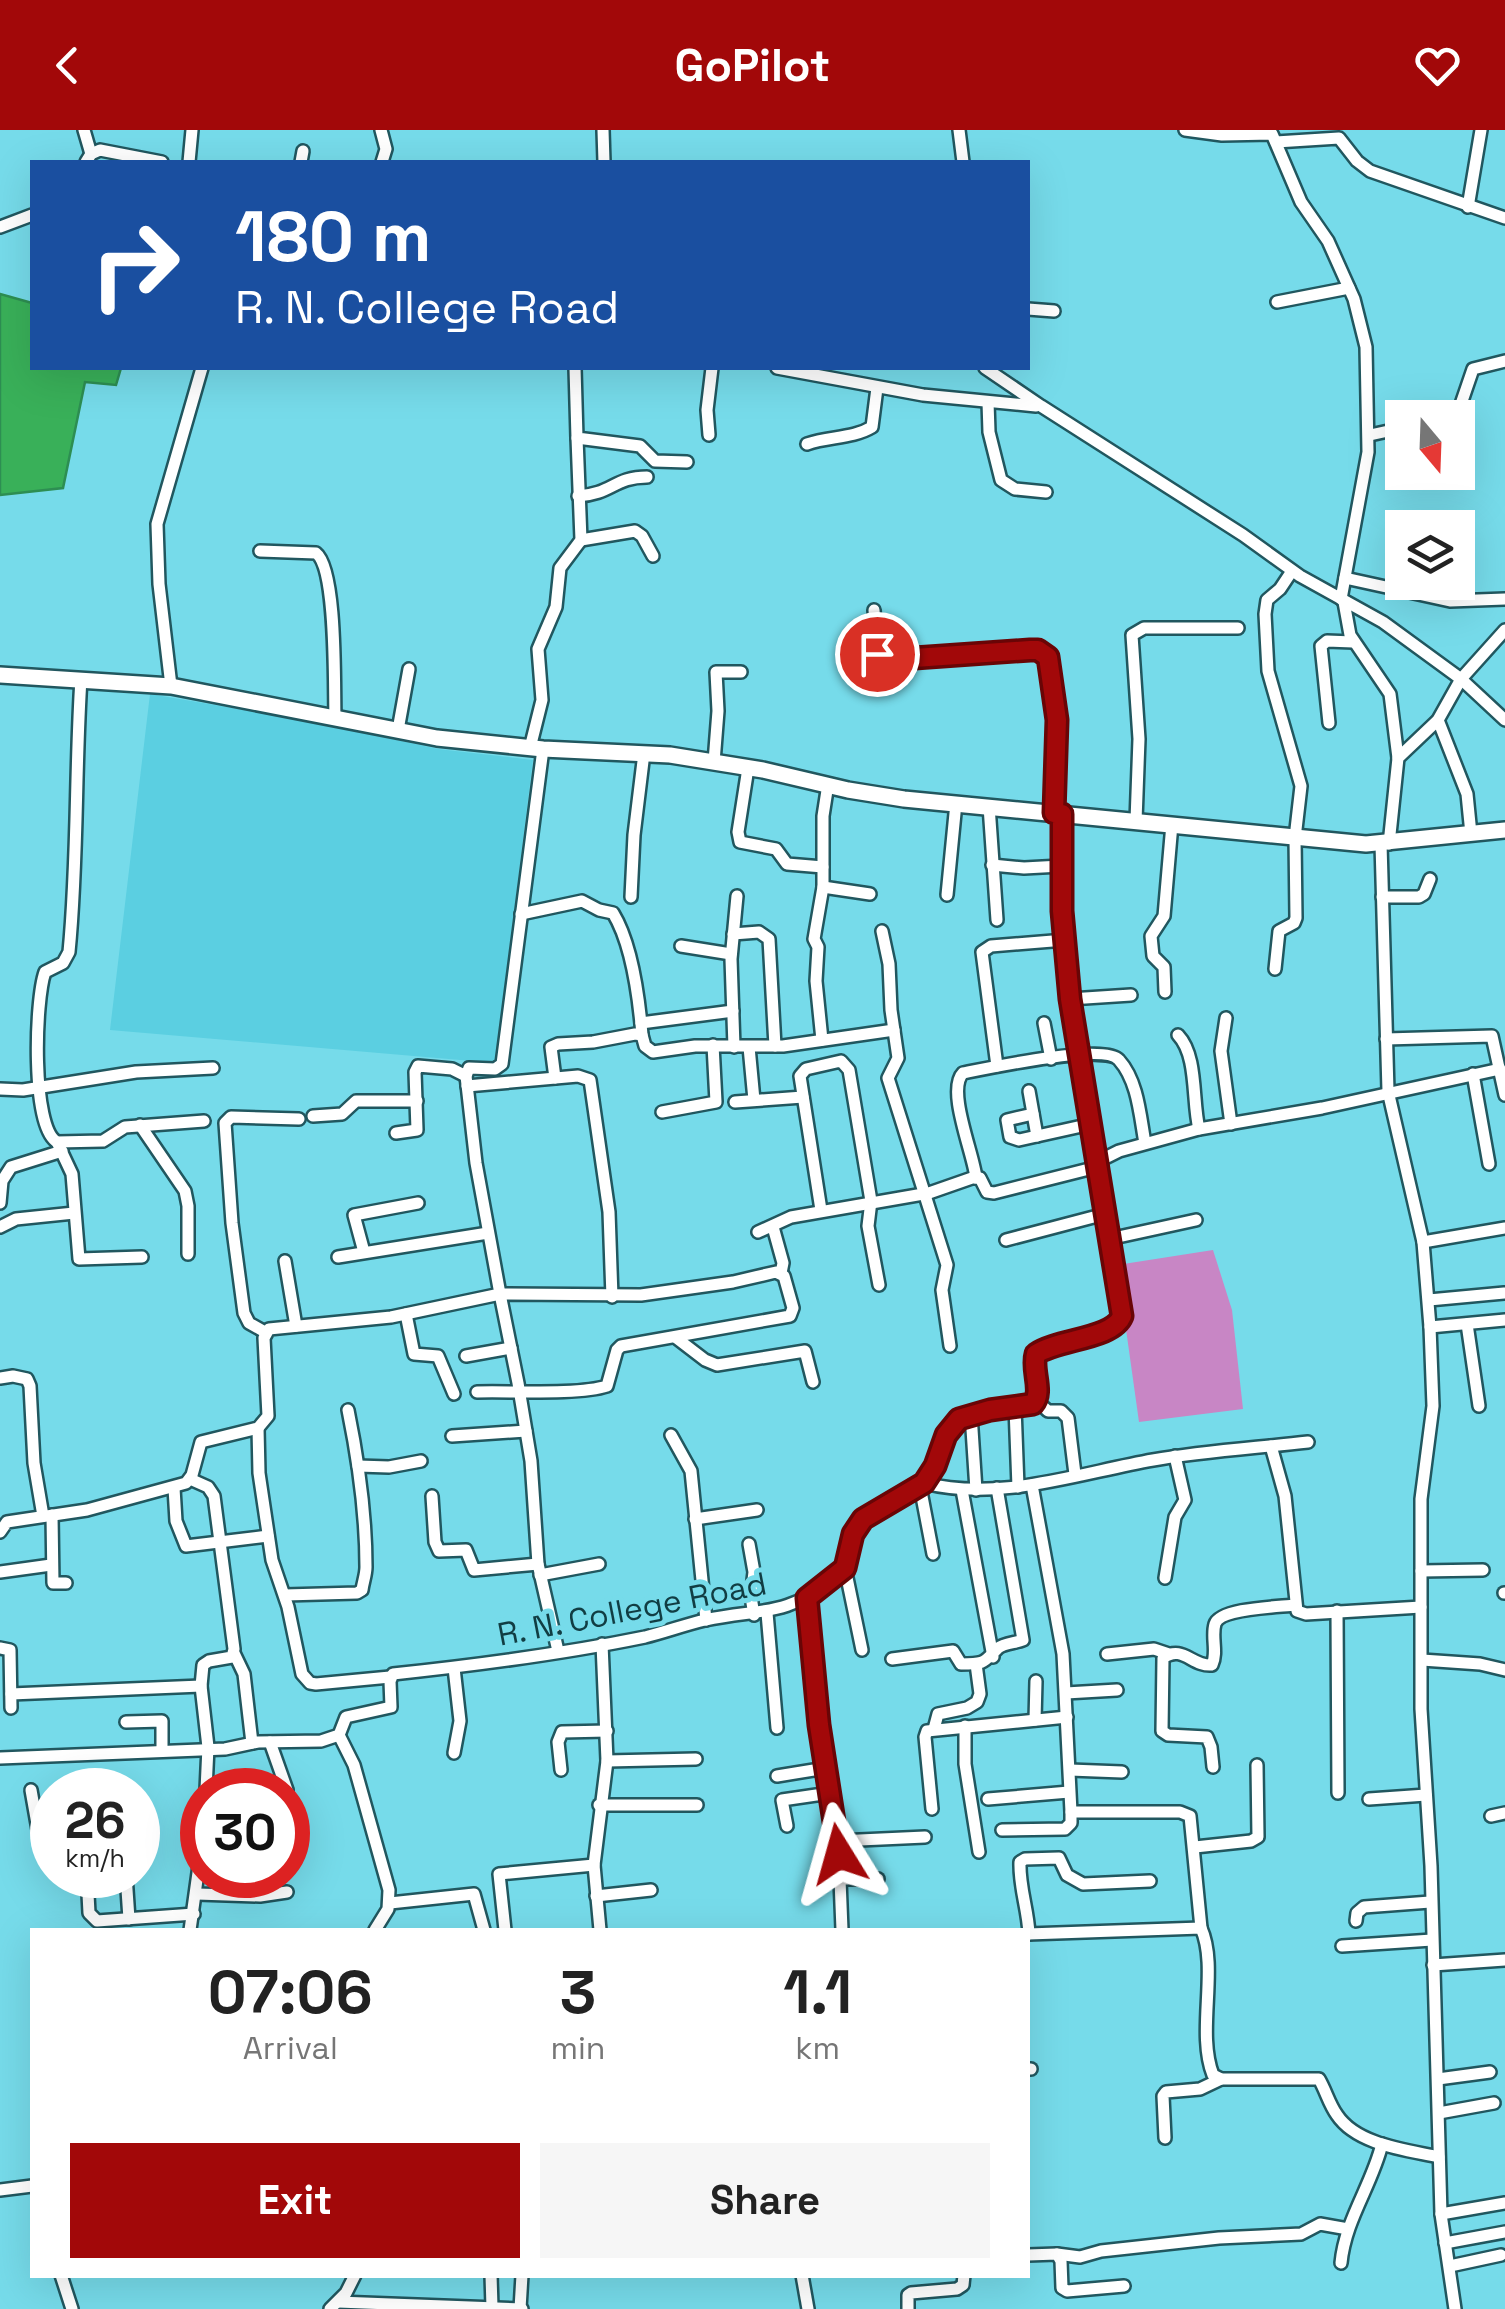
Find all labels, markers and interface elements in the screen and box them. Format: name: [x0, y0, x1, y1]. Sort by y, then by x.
text: GoPilot: [675, 37, 830, 94]
icon: back: [40, 38, 95, 93]
icon: heart: [1410, 38, 1465, 93]
text: 180 m: [235, 192, 432, 281]
icon: right: [70, 200, 200, 330]
text: R. N. College Road: [235, 279, 619, 336]
north arrow: [1385, 400, 1475, 490]
map controls: [1385, 400, 1475, 600]
button: layers: [1385, 510, 1475, 600]
pin: [835, 612, 920, 697]
icon: arrive: [850, 627, 905, 682]
street label: R. N. College Road: [494, 1563, 770, 1655]
speed limit sign: 30: [180, 1768, 310, 1898]
text: 26: [65, 1789, 125, 1853]
position arrow: [787, 1802, 891, 1906]
text: km/h: [65, 1842, 125, 1874]
text: 07:06: [208, 1954, 373, 2031]
text: 3: [560, 1954, 596, 2031]
text: 1.1: [783, 1954, 852, 2031]
text: Arrival: [243, 2028, 338, 2068]
text: min: [550, 2028, 605, 2068]
text: km: [795, 2028, 840, 2068]
button: Exit: [70, 2143, 520, 2258]
button: Share: [540, 2143, 990, 2258]

